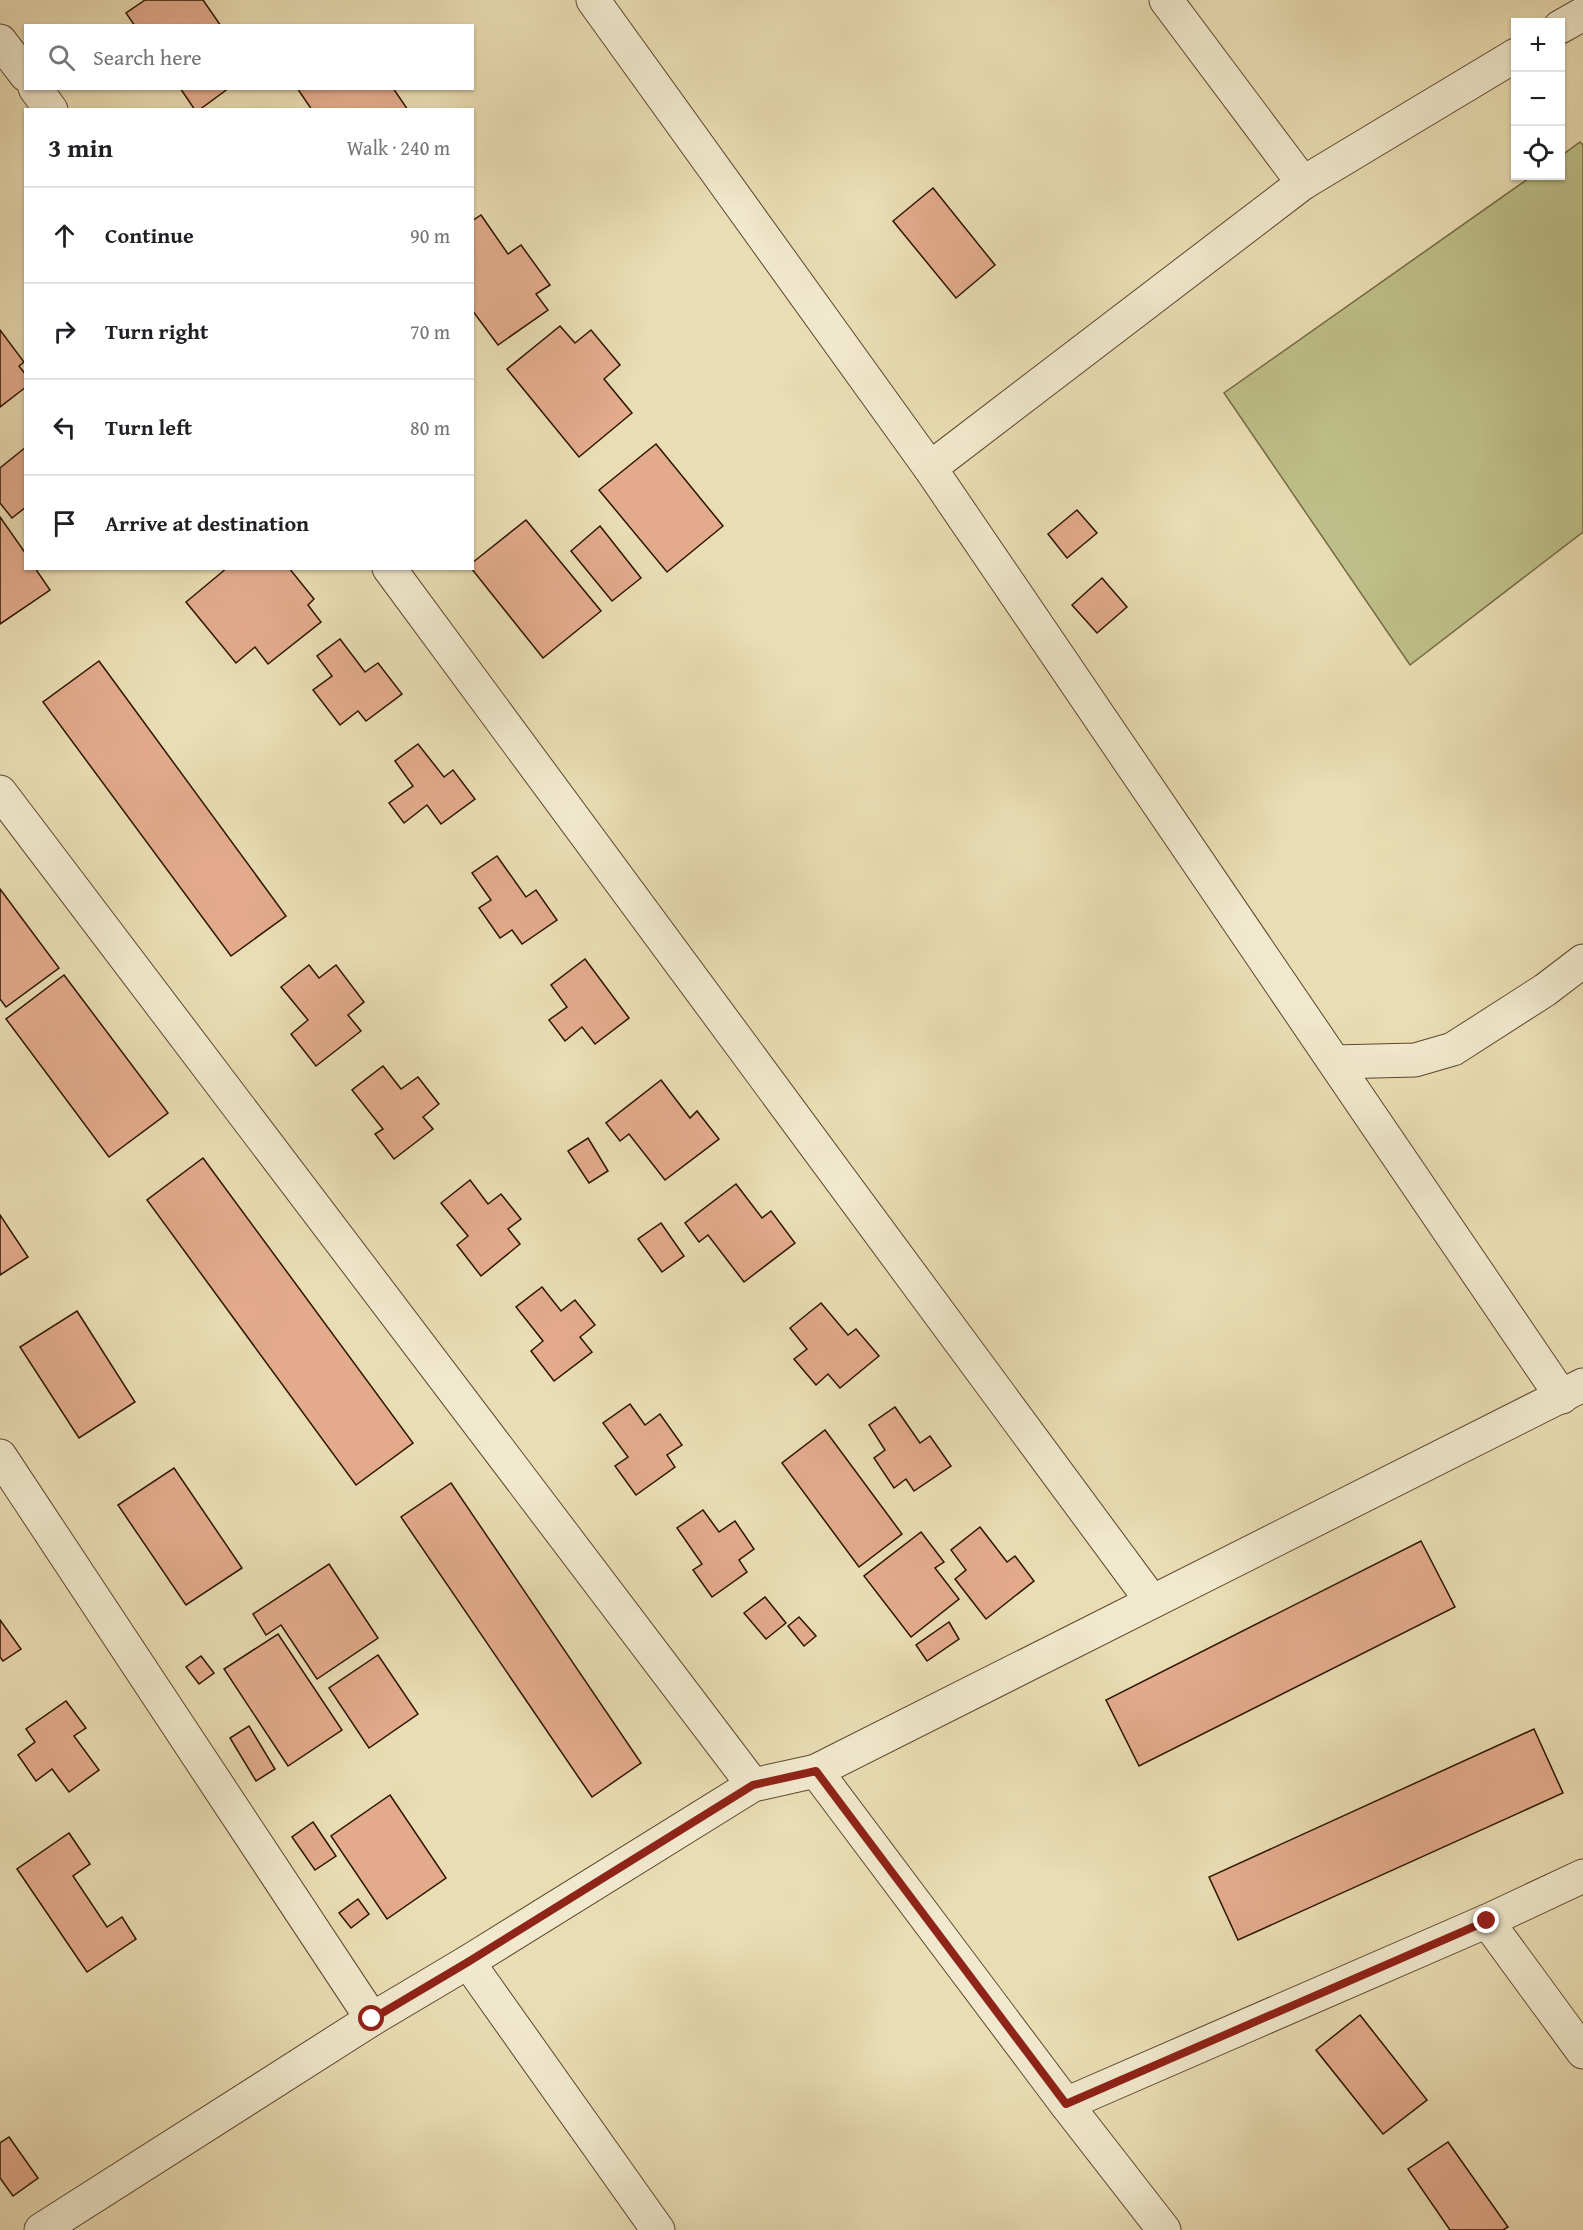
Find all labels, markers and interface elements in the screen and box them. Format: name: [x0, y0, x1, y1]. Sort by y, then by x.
map controls: [1511, 18, 1565, 180]
button: +: [1511, 18, 1565, 72]
search box: [24, 24, 474, 90]
icon: search: [45, 41, 78, 74]
text: Search here: [93, 41, 202, 73]
button: −: [1511, 72, 1565, 126]
button: locate: [1511, 126, 1565, 180]
text: 3 min: [48, 128, 113, 167]
text: Walk · 240 m: [347, 133, 450, 162]
icon: ahead: [48, 219, 81, 252]
text: Continue: [105, 219, 194, 251]
text: 90 m: [410, 221, 450, 250]
icon: right: [48, 315, 81, 348]
text: Turn right: [105, 315, 208, 347]
text: 70 m: [410, 317, 450, 346]
icon: left: [48, 411, 81, 444]
text: Turn left: [105, 411, 192, 443]
text: 80 m: [410, 413, 450, 442]
icon: arrive: [48, 507, 81, 540]
text: Arrive at destination: [105, 507, 309, 539]
route end: [1473, 1907, 1499, 1933]
route start: [358, 2005, 384, 2031]

